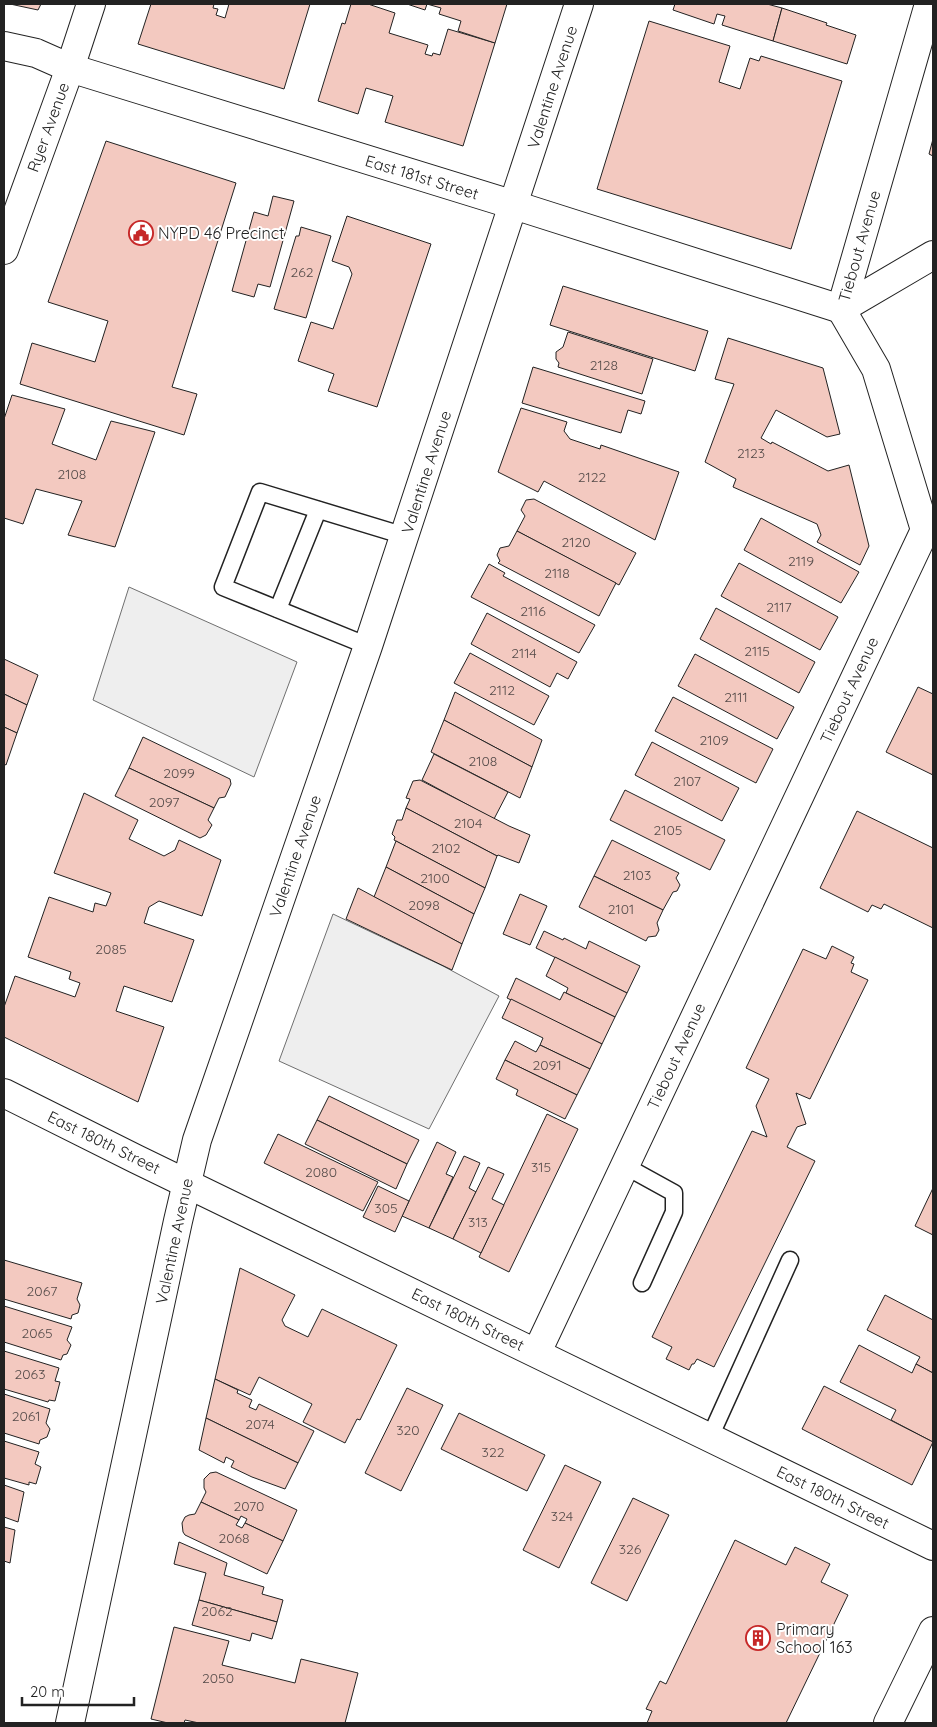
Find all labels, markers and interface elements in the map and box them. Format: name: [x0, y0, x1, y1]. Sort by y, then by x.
street label: Valentine Avenue: [523, 23, 581, 151]
street label: Ryer Avenue: [23, 79, 73, 175]
street label: East 181st Street: [363, 150, 481, 204]
street label: Tiebout Avenue: [834, 188, 884, 304]
public building icon: NYPD 46 Precinct: [128, 220, 154, 246]
place label: NYPD 46 Precinct: [158, 223, 284, 243]
house number: 262: [290, 263, 314, 281]
house number: 2128: [590, 356, 618, 374]
street label: Valentine Avenue: [397, 408, 455, 536]
house number: 2123: [737, 444, 765, 462]
house number: 2108: [58, 465, 86, 483]
house number: 2122: [578, 468, 606, 486]
house number: 2120: [561, 533, 591, 551]
house number: 2119: [788, 552, 814, 570]
house number: 2118: [544, 564, 570, 582]
house number: 2117: [766, 598, 792, 616]
house number: 2116: [520, 602, 546, 620]
street label: Tiebout Avenue: [816, 634, 882, 746]
house number: 2115: [744, 642, 770, 660]
house number: 2114: [511, 644, 537, 662]
house number: 2112: [489, 681, 515, 699]
house number: 2111: [724, 688, 748, 706]
house number: 2109: [699, 731, 729, 749]
house number: 2108: [469, 752, 497, 770]
house number: 2099: [163, 764, 195, 782]
house number: 2107: [673, 772, 701, 790]
street label: Valentine Avenue: [265, 792, 325, 920]
house number: 2097: [149, 793, 179, 811]
house number: 2104: [454, 814, 482, 832]
house number: 2105: [654, 821, 682, 839]
house number: 2102: [431, 839, 461, 857]
house number: 2103: [623, 866, 651, 884]
house number: 2100: [420, 869, 450, 887]
house number: 2098: [408, 896, 440, 914]
house number: 2101: [608, 900, 634, 918]
house number: 2085: [95, 940, 127, 958]
street label: Tiebout Avenue: [643, 1000, 709, 1112]
house number: 2091: [532, 1056, 562, 1074]
street label: East 180th Street: [44, 1106, 164, 1178]
house number: 315: [531, 1158, 551, 1176]
house number: 2080: [305, 1163, 337, 1181]
street label: Valentine Avenue: [151, 1176, 197, 1306]
house number: 305: [374, 1199, 398, 1217]
house number: 313: [468, 1213, 488, 1231]
house number: 2067: [27, 1282, 57, 1300]
street label: East 180th Street: [408, 1283, 528, 1355]
house number: 2065: [21, 1324, 53, 1342]
house number: 2063: [15, 1365, 45, 1383]
house number: 2061: [12, 1407, 40, 1425]
house number: 2074: [245, 1415, 275, 1433]
house number: 320: [396, 1421, 420, 1439]
house number: 322: [482, 1443, 505, 1461]
street label: East 180th Street: [773, 1461, 893, 1533]
house number: 2070: [234, 1497, 264, 1515]
house number: 324: [551, 1507, 573, 1525]
house number: 2068: [218, 1529, 250, 1547]
house number: 326: [619, 1540, 642, 1558]
house number: 2062: [201, 1602, 233, 1620]
place label: Primary School 163: [776, 1619, 853, 1657]
building icon: Primary School 163: [745, 1625, 771, 1651]
house number: 2050: [202, 1669, 234, 1687]
scale bar: [22, 1674, 135, 1706]
text: 20 m: [30, 1682, 65, 1701]

